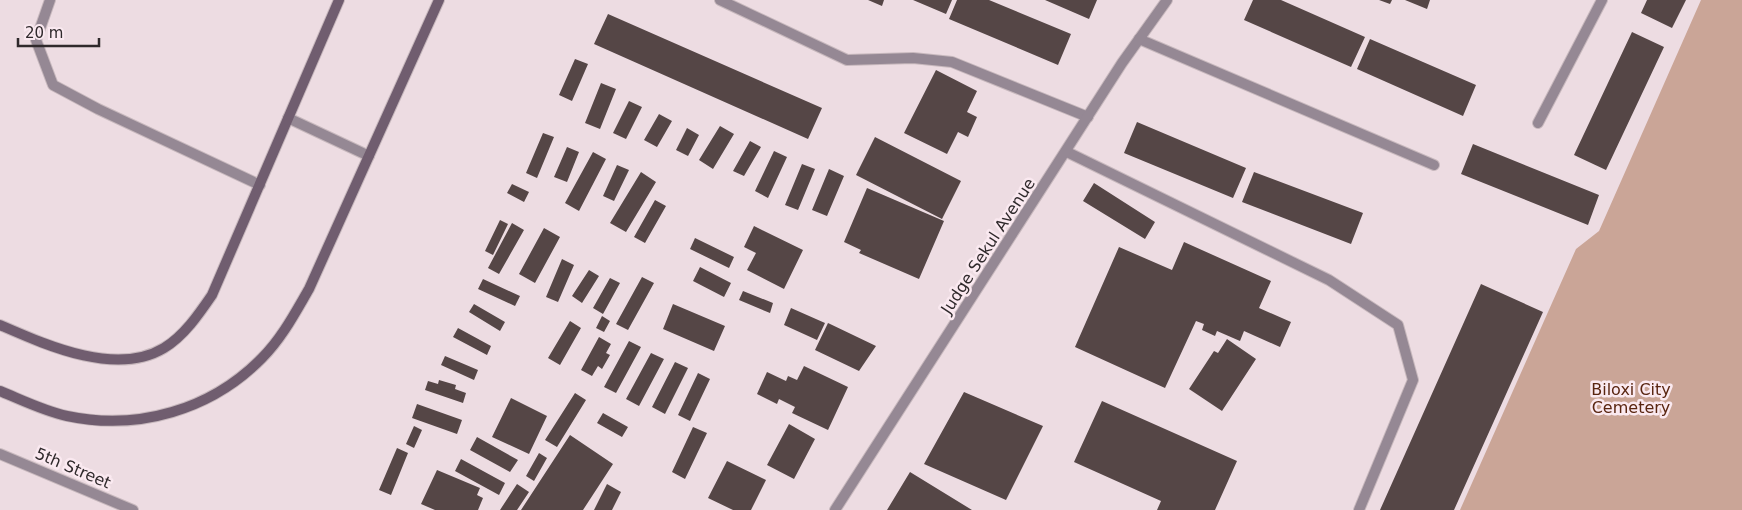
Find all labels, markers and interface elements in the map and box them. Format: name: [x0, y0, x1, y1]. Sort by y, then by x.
scale bar: [18, 15, 99, 47]
text: 20 m: [25, 24, 63, 42]
street label: Judge Sekul Avenue: [936, 175, 1039, 318]
park label: Biloxi City Cemetery: [1591, 380, 1671, 417]
street label: 5th Street: [32, 444, 114, 492]

